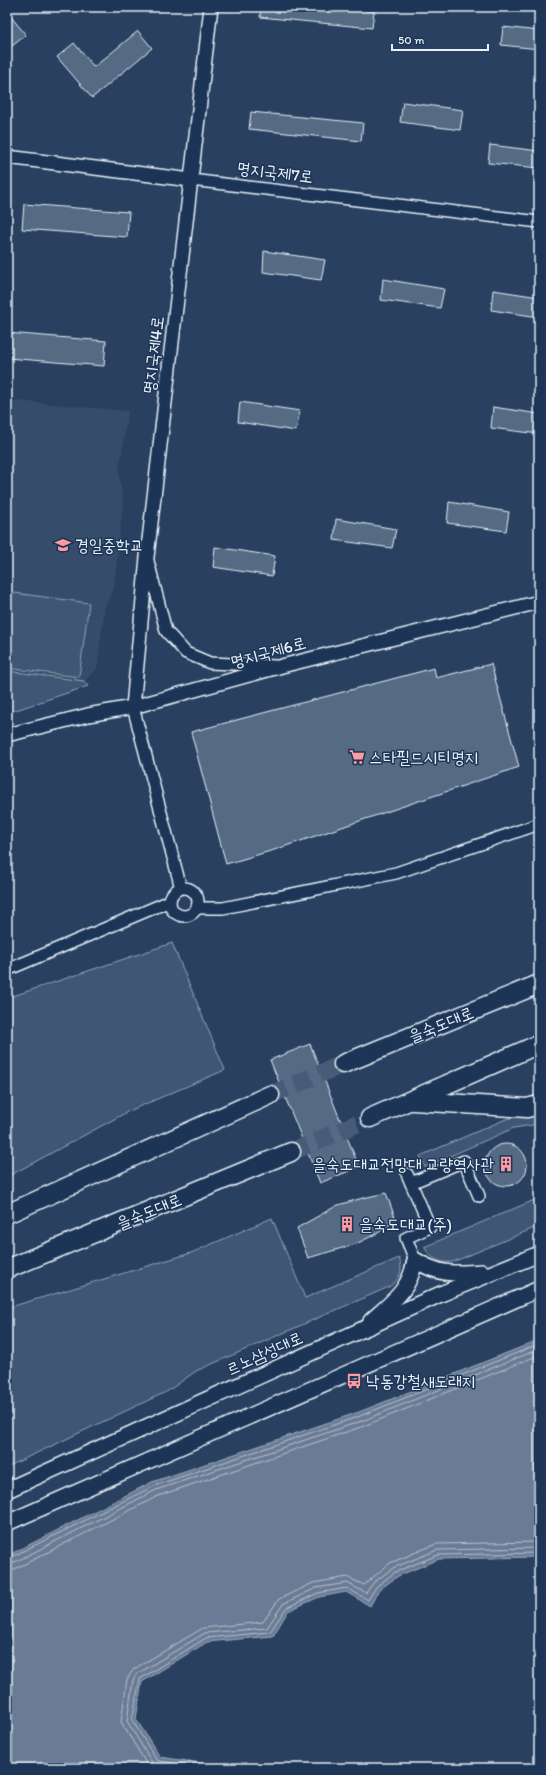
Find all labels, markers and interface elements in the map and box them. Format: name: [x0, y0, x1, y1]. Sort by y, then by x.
scale bar: [392, 26, 488, 52]
text: 50 m: [398, 33, 424, 47]
street label: 명지국제7로: [236, 157, 314, 187]
street label: 명지국제4로: [138, 315, 168, 395]
place label: 경일중학교: [75, 535, 143, 555]
school or university icon: 경일중학교: [54, 536, 72, 554]
street label: 명지국제6로: [228, 632, 308, 672]
place label: 스타필드시티명지: [369, 747, 478, 767]
supermarket icon: 스타필드시티명지: [348, 748, 366, 766]
street label: 을숙도대로: [406, 1002, 476, 1046]
place label: 을숙도대교전망대 교량역사관: [312, 1154, 494, 1174]
building icon: 을숙도대교전망대 교량역사관: [497, 1155, 515, 1173]
street label: 을숙도대로: [114, 1189, 184, 1233]
place label: 을숙도대교(주): [359, 1214, 452, 1234]
building icon: 을숙도대교(주): [338, 1215, 356, 1233]
street label: 르노삼성대로: [222, 1327, 306, 1379]
place label: 낙동강철새도래지: [366, 1371, 475, 1391]
bus stop icon: 낙동강철새도래지: [345, 1372, 363, 1390]

